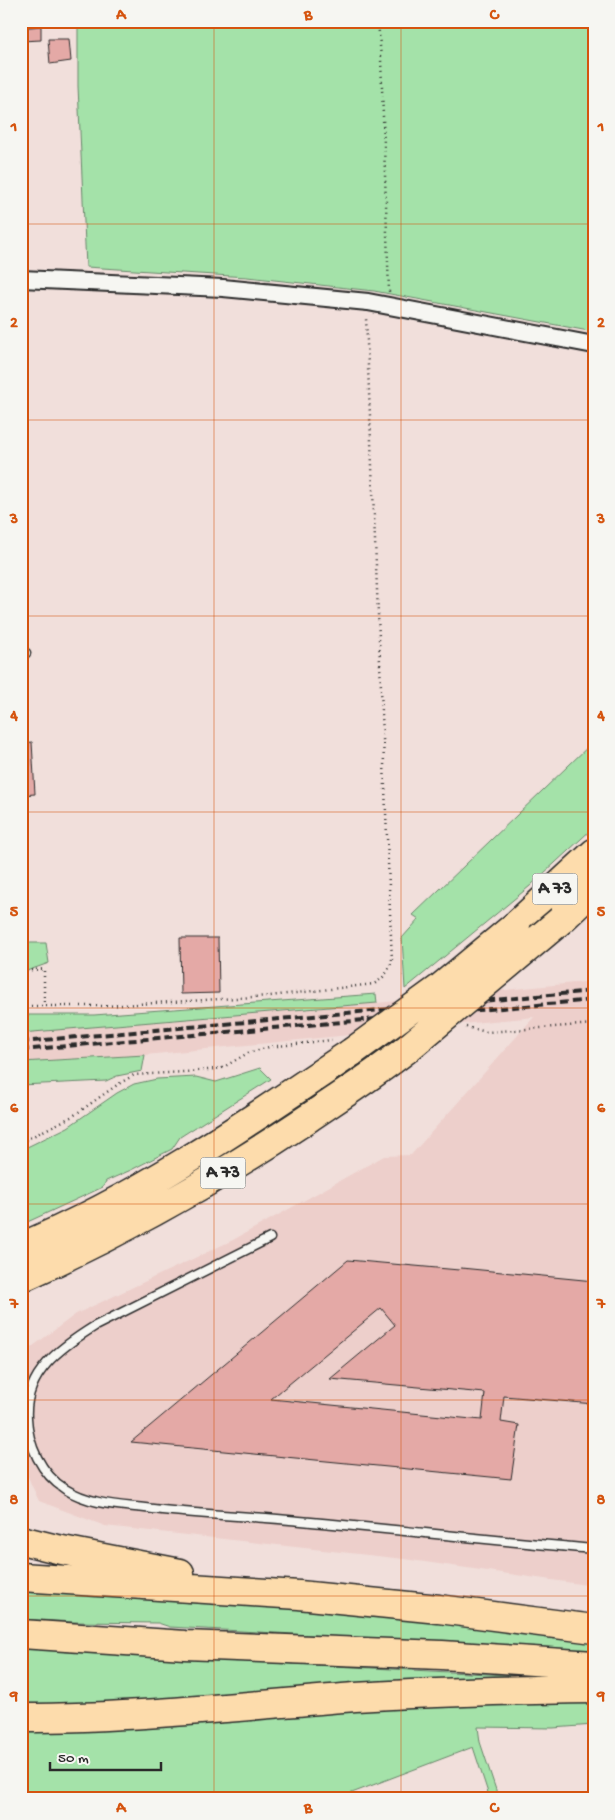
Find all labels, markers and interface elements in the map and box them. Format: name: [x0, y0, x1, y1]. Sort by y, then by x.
text: A: [115, 7, 127, 26]
text: B: [303, 7, 313, 26]
text: C: [489, 7, 500, 26]
text: 1: [10, 119, 17, 138]
text: 1: [597, 119, 604, 138]
text: 2: [10, 315, 18, 334]
text: 2: [597, 315, 605, 334]
text: 3: [9, 511, 18, 530]
text: 3: [596, 511, 605, 530]
text: 4: [9, 708, 18, 727]
text: 4: [596, 708, 605, 727]
road number: A 73: [532, 874, 578, 904]
text: 5: [10, 904, 19, 923]
text: 5: [597, 904, 606, 923]
text: 6: [10, 1100, 19, 1119]
text: 6: [597, 1100, 606, 1119]
road number: A 73: [200, 1158, 246, 1188]
text: 7: [9, 1296, 19, 1315]
text: 7: [596, 1296, 606, 1315]
text: 8: [10, 1492, 19, 1511]
text: 8: [597, 1492, 606, 1511]
text: 9: [9, 1688, 18, 1707]
text: 9: [596, 1688, 605, 1707]
scale bar: [50, 1740, 161, 1772]
text: 50 m: [58, 1750, 89, 1768]
text: A: [115, 1800, 127, 1819]
text: B: [303, 1800, 313, 1819]
text: C: [489, 1800, 500, 1819]

